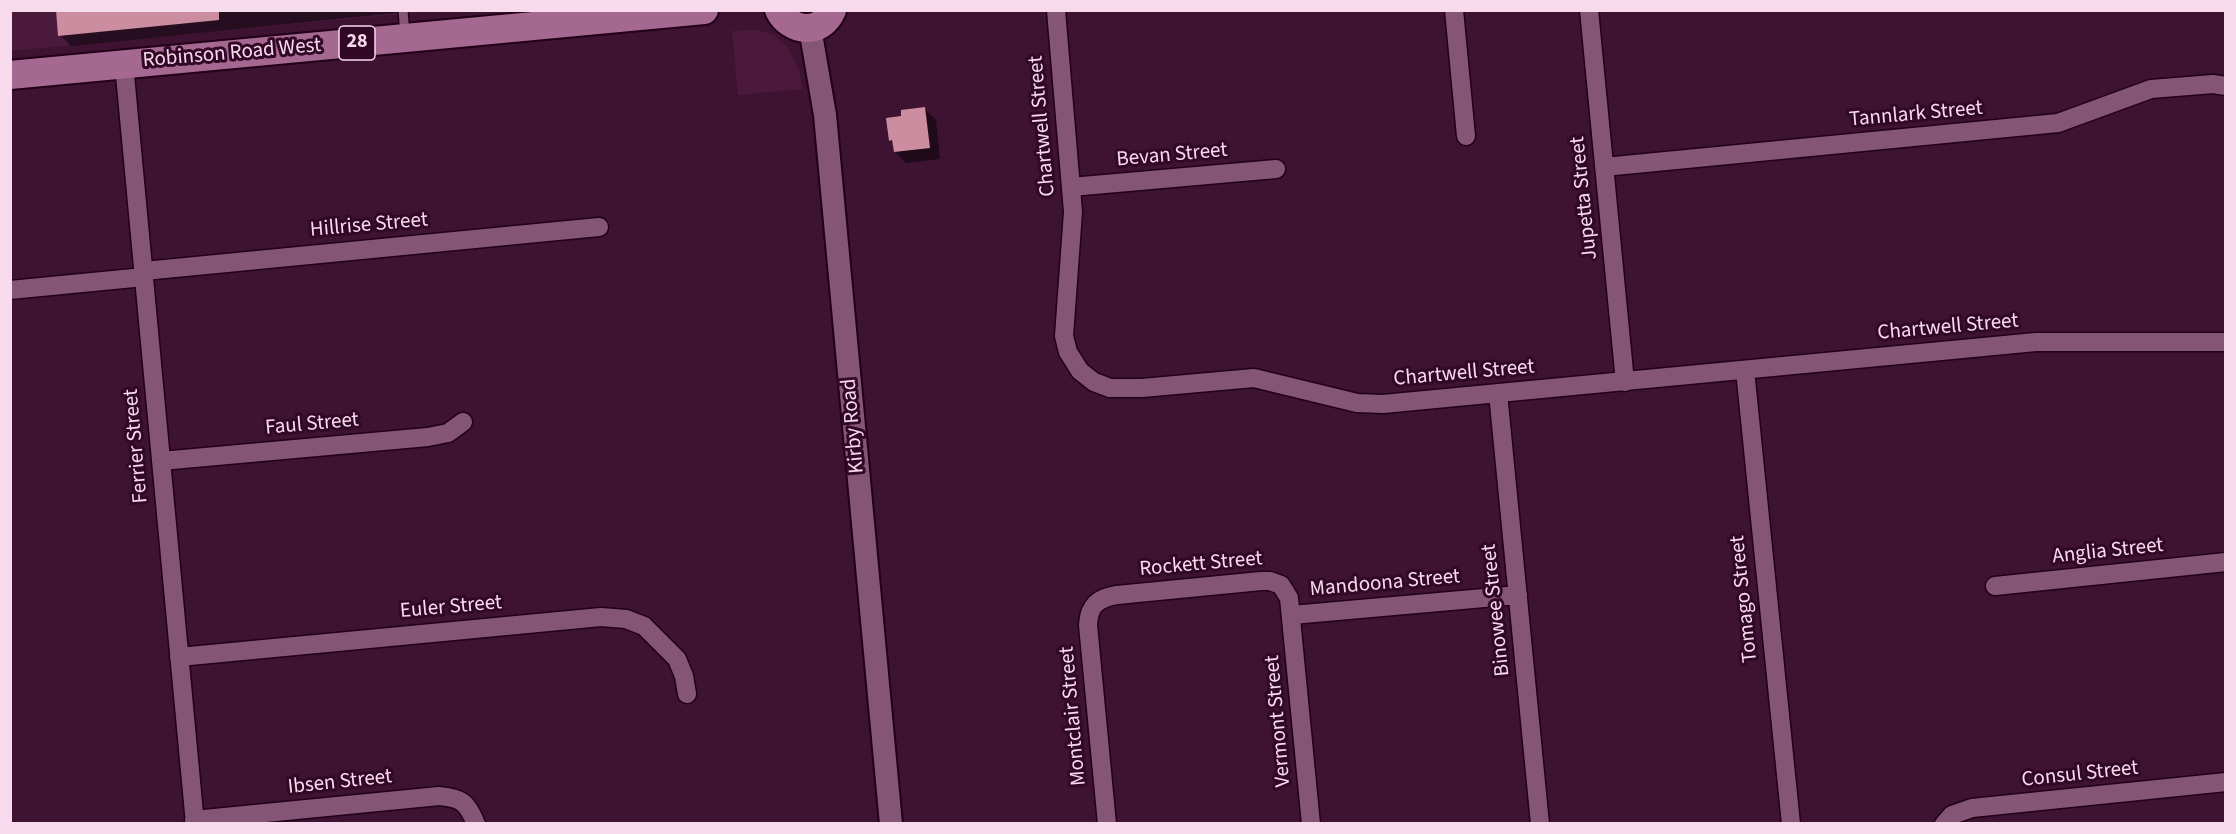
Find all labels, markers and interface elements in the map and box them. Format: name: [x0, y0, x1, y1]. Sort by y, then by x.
road number: 28: [339, 26, 375, 60]
street label: Robinson Road West: [142, 34, 322, 74]
street label: Chartwell Street: [1024, 54, 1062, 198]
street label: Tannlark Street: [1848, 97, 1984, 133]
street label: Jupetta Street: [1566, 135, 1604, 261]
street label: Bevan Street: [1116, 139, 1228, 173]
street label: Hillrise Street: [309, 208, 429, 244]
street label: Chartwell Street: [1876, 309, 2020, 347]
street label: Chartwell Street: [1392, 355, 1536, 393]
street label: Kirby Road: [837, 377, 871, 475]
street label: Ferrier Street: [119, 388, 155, 504]
street label: Faul Street: [264, 408, 360, 442]
street label: Tomago Street: [1726, 534, 1764, 664]
street label: Anglia Street: [2051, 534, 2165, 570]
street label: Binowee Street: [1478, 543, 1516, 677]
street label: Rockett Street: [1138, 547, 1264, 583]
street label: Mandoona Street: [1309, 565, 1461, 603]
street label: Euler Street: [399, 591, 503, 625]
street label: Montclair Street: [1055, 645, 1093, 787]
street label: Vermont Street: [1261, 654, 1297, 788]
street label: Consul Street: [2020, 756, 2140, 794]
street label: Ibsen Street: [287, 765, 393, 801]

